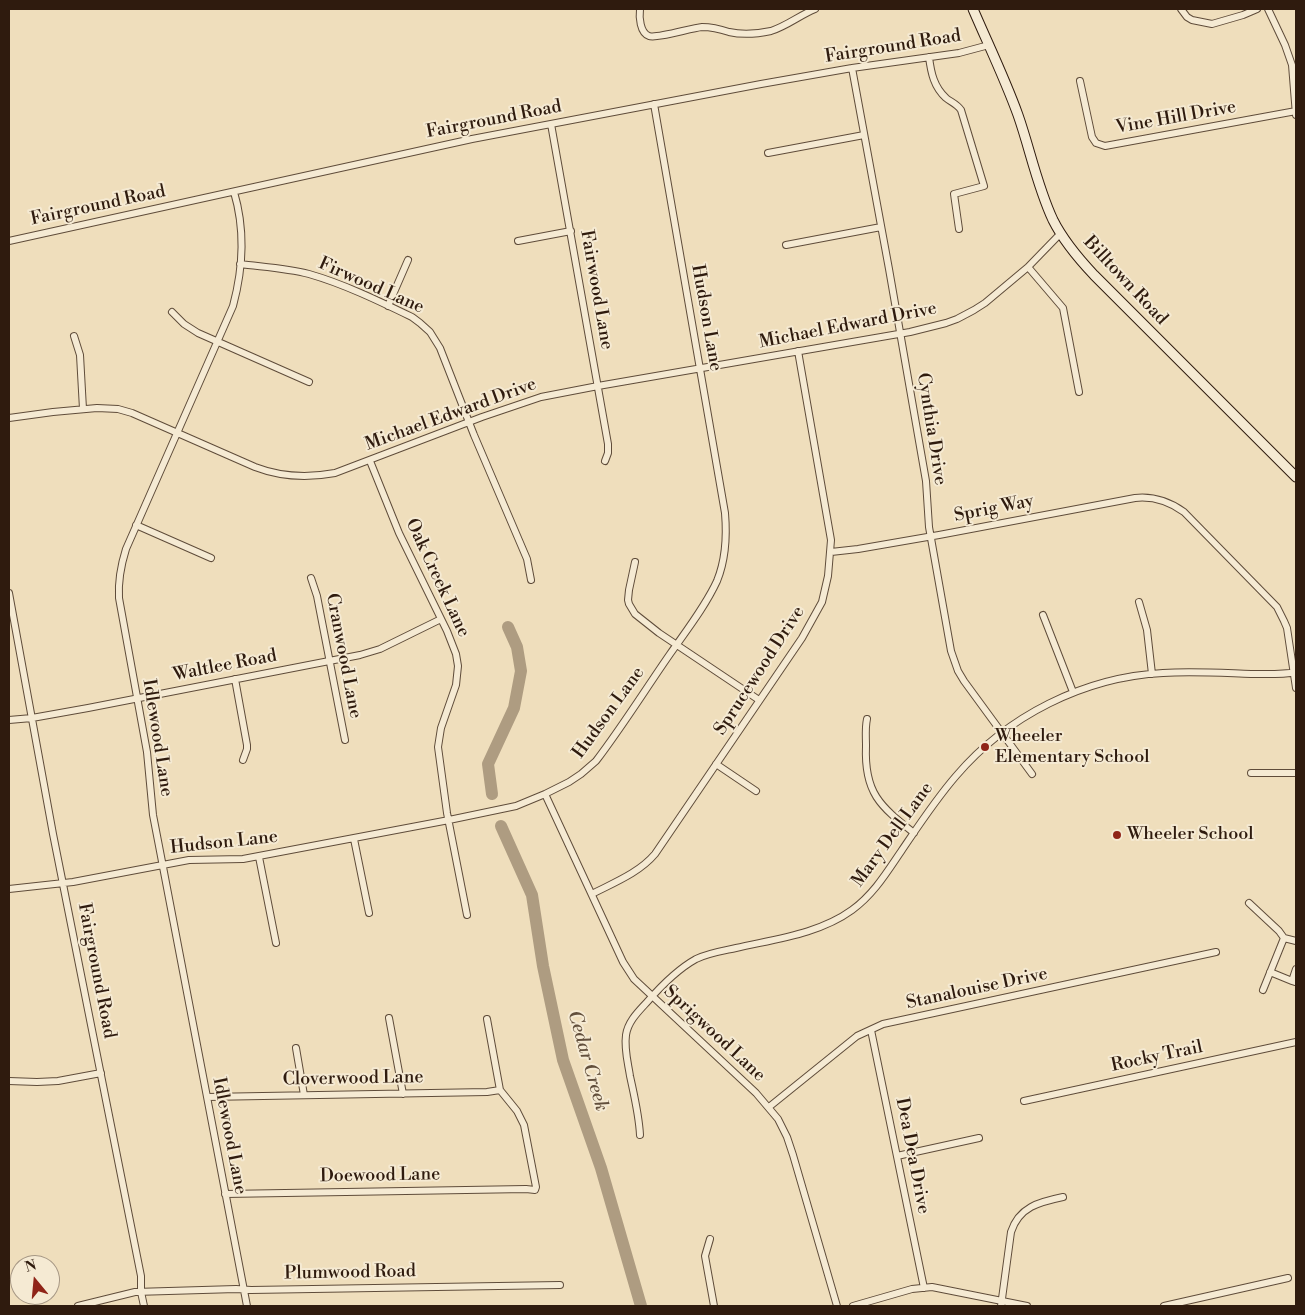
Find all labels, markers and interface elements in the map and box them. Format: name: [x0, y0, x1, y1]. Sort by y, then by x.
street label: Fairground Road: [823, 26, 963, 68]
street label: Fairground Road: [424, 96, 564, 144]
street label: Vine Hill Drive: [1114, 97, 1238, 139]
street label: Fairground Road: [29, 181, 167, 231]
street label: Fairwood Lane: [575, 228, 617, 352]
street label: Billtown Road: [1078, 232, 1172, 330]
street label: Firwood Lane: [315, 253, 427, 319]
street label: Hudson Lane: [686, 263, 726, 373]
street label: Michael Edward Drive: [757, 298, 939, 354]
street label: Cynthia Drive: [911, 371, 951, 487]
street label: Michael Edward Drive: [362, 374, 540, 456]
street label: Sprig Way: [952, 491, 1036, 527]
street label: Oak Creek Lane: [400, 515, 474, 641]
street label: Cranwood Lane: [320, 592, 366, 720]
street label: Sprucewood Drive: [710, 602, 810, 740]
street label: Waltlee Road: [171, 645, 279, 687]
street label: Hudson Lane: [568, 663, 650, 763]
street label: Idlewood Lane: [137, 678, 177, 798]
place label: Wheeler Elementary School: [995, 726, 1150, 769]
marker: Wheeler Elementary School: [979, 741, 991, 753]
street label: Mary Dell Lane: [848, 778, 938, 892]
place label: Wheeler School: [1127, 824, 1254, 846]
street label: Hudson Lane: [169, 827, 279, 859]
marker: Wheeler School: [1111, 829, 1123, 841]
street label: Fairground Road: [72, 901, 120, 1041]
street label: Stanalouise Drive: [904, 963, 1050, 1015]
street label: Sprigwood Lane: [659, 981, 769, 1087]
water label: Cedar Creek: [562, 1008, 612, 1114]
street label: Rocky Trail: [1109, 1037, 1205, 1077]
street label: Cloverwood Lane: [282, 1067, 424, 1091]
street label: Idlewood Lane: [207, 1076, 251, 1196]
street label: Dea Dea Drive: [890, 1096, 934, 1216]
street label: Doewood Lane: [320, 1164, 440, 1188]
north arrow: [10, 1255, 60, 1305]
text: N: [23, 1256, 39, 1277]
street label: Plumwood Road: [284, 1261, 416, 1285]

